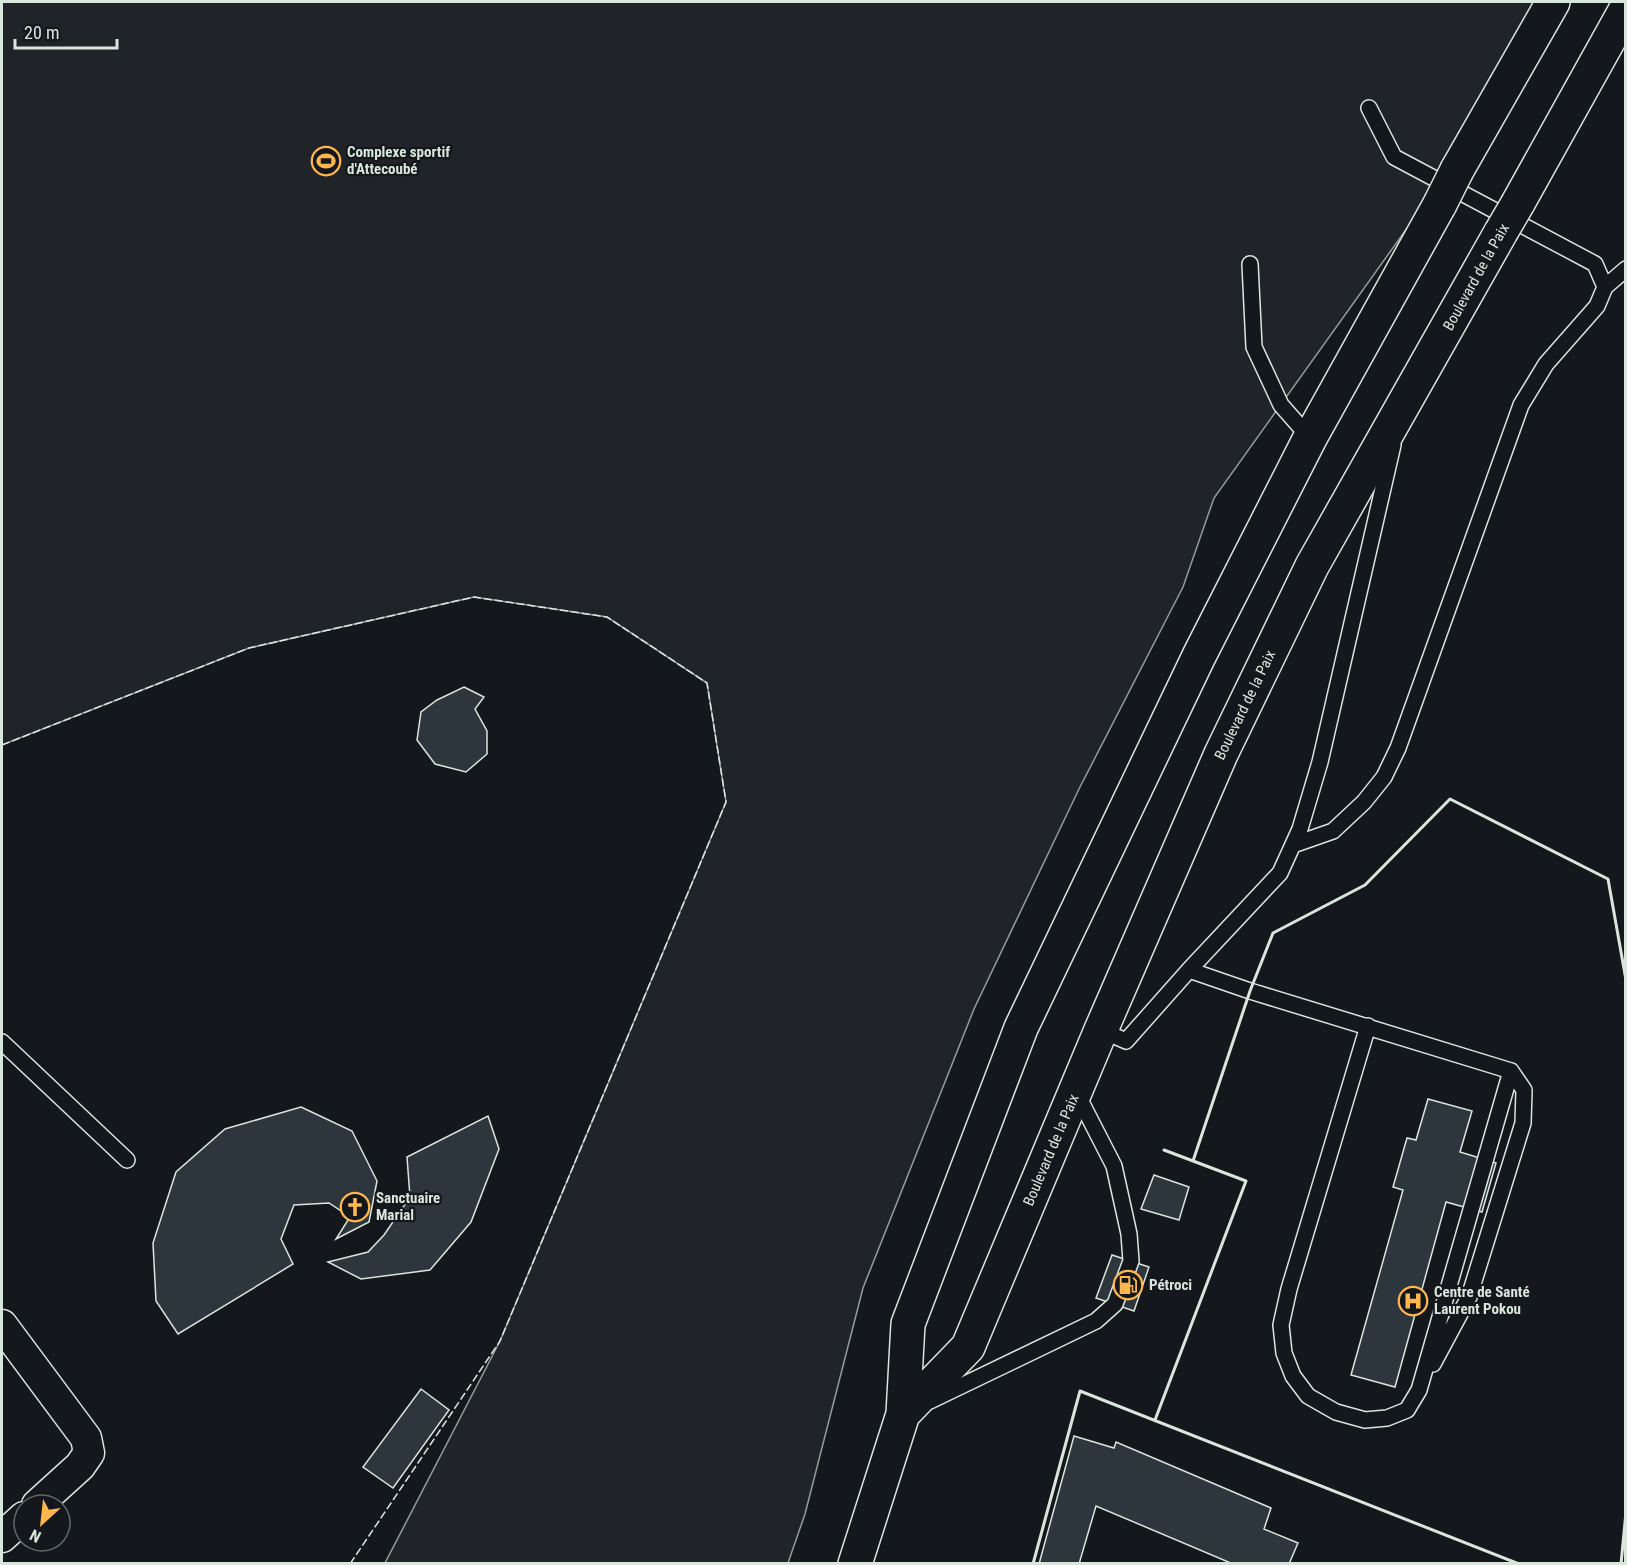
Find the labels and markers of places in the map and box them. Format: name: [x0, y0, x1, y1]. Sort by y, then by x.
place label: Complexe sportif d'Attecoubé: [347, 143, 450, 178]
sports icon: Complexe sportif d'Attecoubé: [310, 145, 342, 177]
place label: Sanctuaire Marial: [376, 1189, 440, 1224]
church icon: Sanctuaire Marial: [339, 1191, 371, 1223]
fuel station icon: Pétroci: [1112, 1269, 1144, 1301]
place label: Pétroci: [1149, 1276, 1192, 1294]
place label: Centre de Santé Laurent Pokou: [1434, 1283, 1530, 1318]
hospital icon: Centre de Santé Laurent Pokou: [1397, 1285, 1429, 1317]

